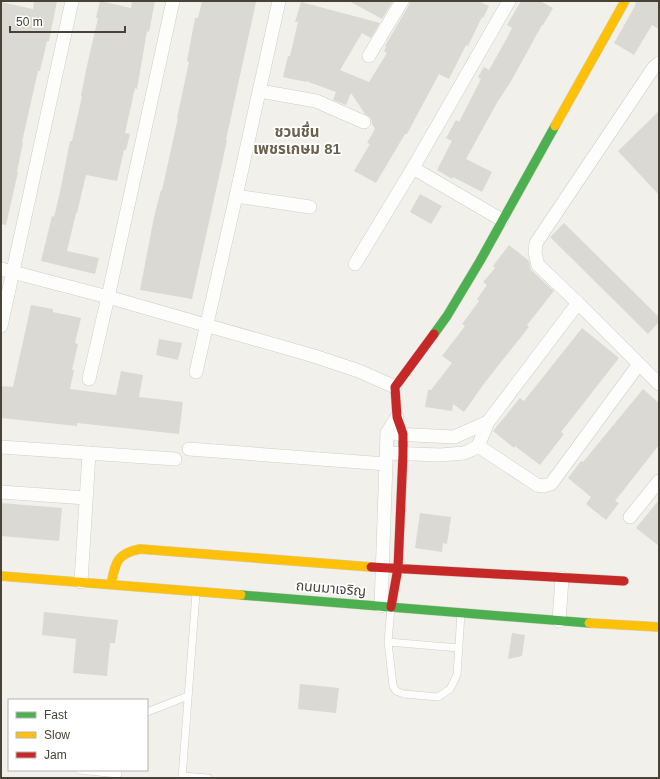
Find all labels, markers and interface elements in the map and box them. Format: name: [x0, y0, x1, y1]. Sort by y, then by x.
scale bar: [10, 8, 125, 34]
text: 50 m: [16, 15, 43, 29]
district label: ชวนชื่น เพชรเกษม 81: [253, 121, 341, 157]
street label: ถนนมาเจริญ: [295, 577, 367, 599]
legend: [8, 699, 148, 771]
text: Fast: [44, 708, 68, 722]
text: Slow: [44, 728, 70, 742]
text: Jam: [44, 748, 67, 762]

